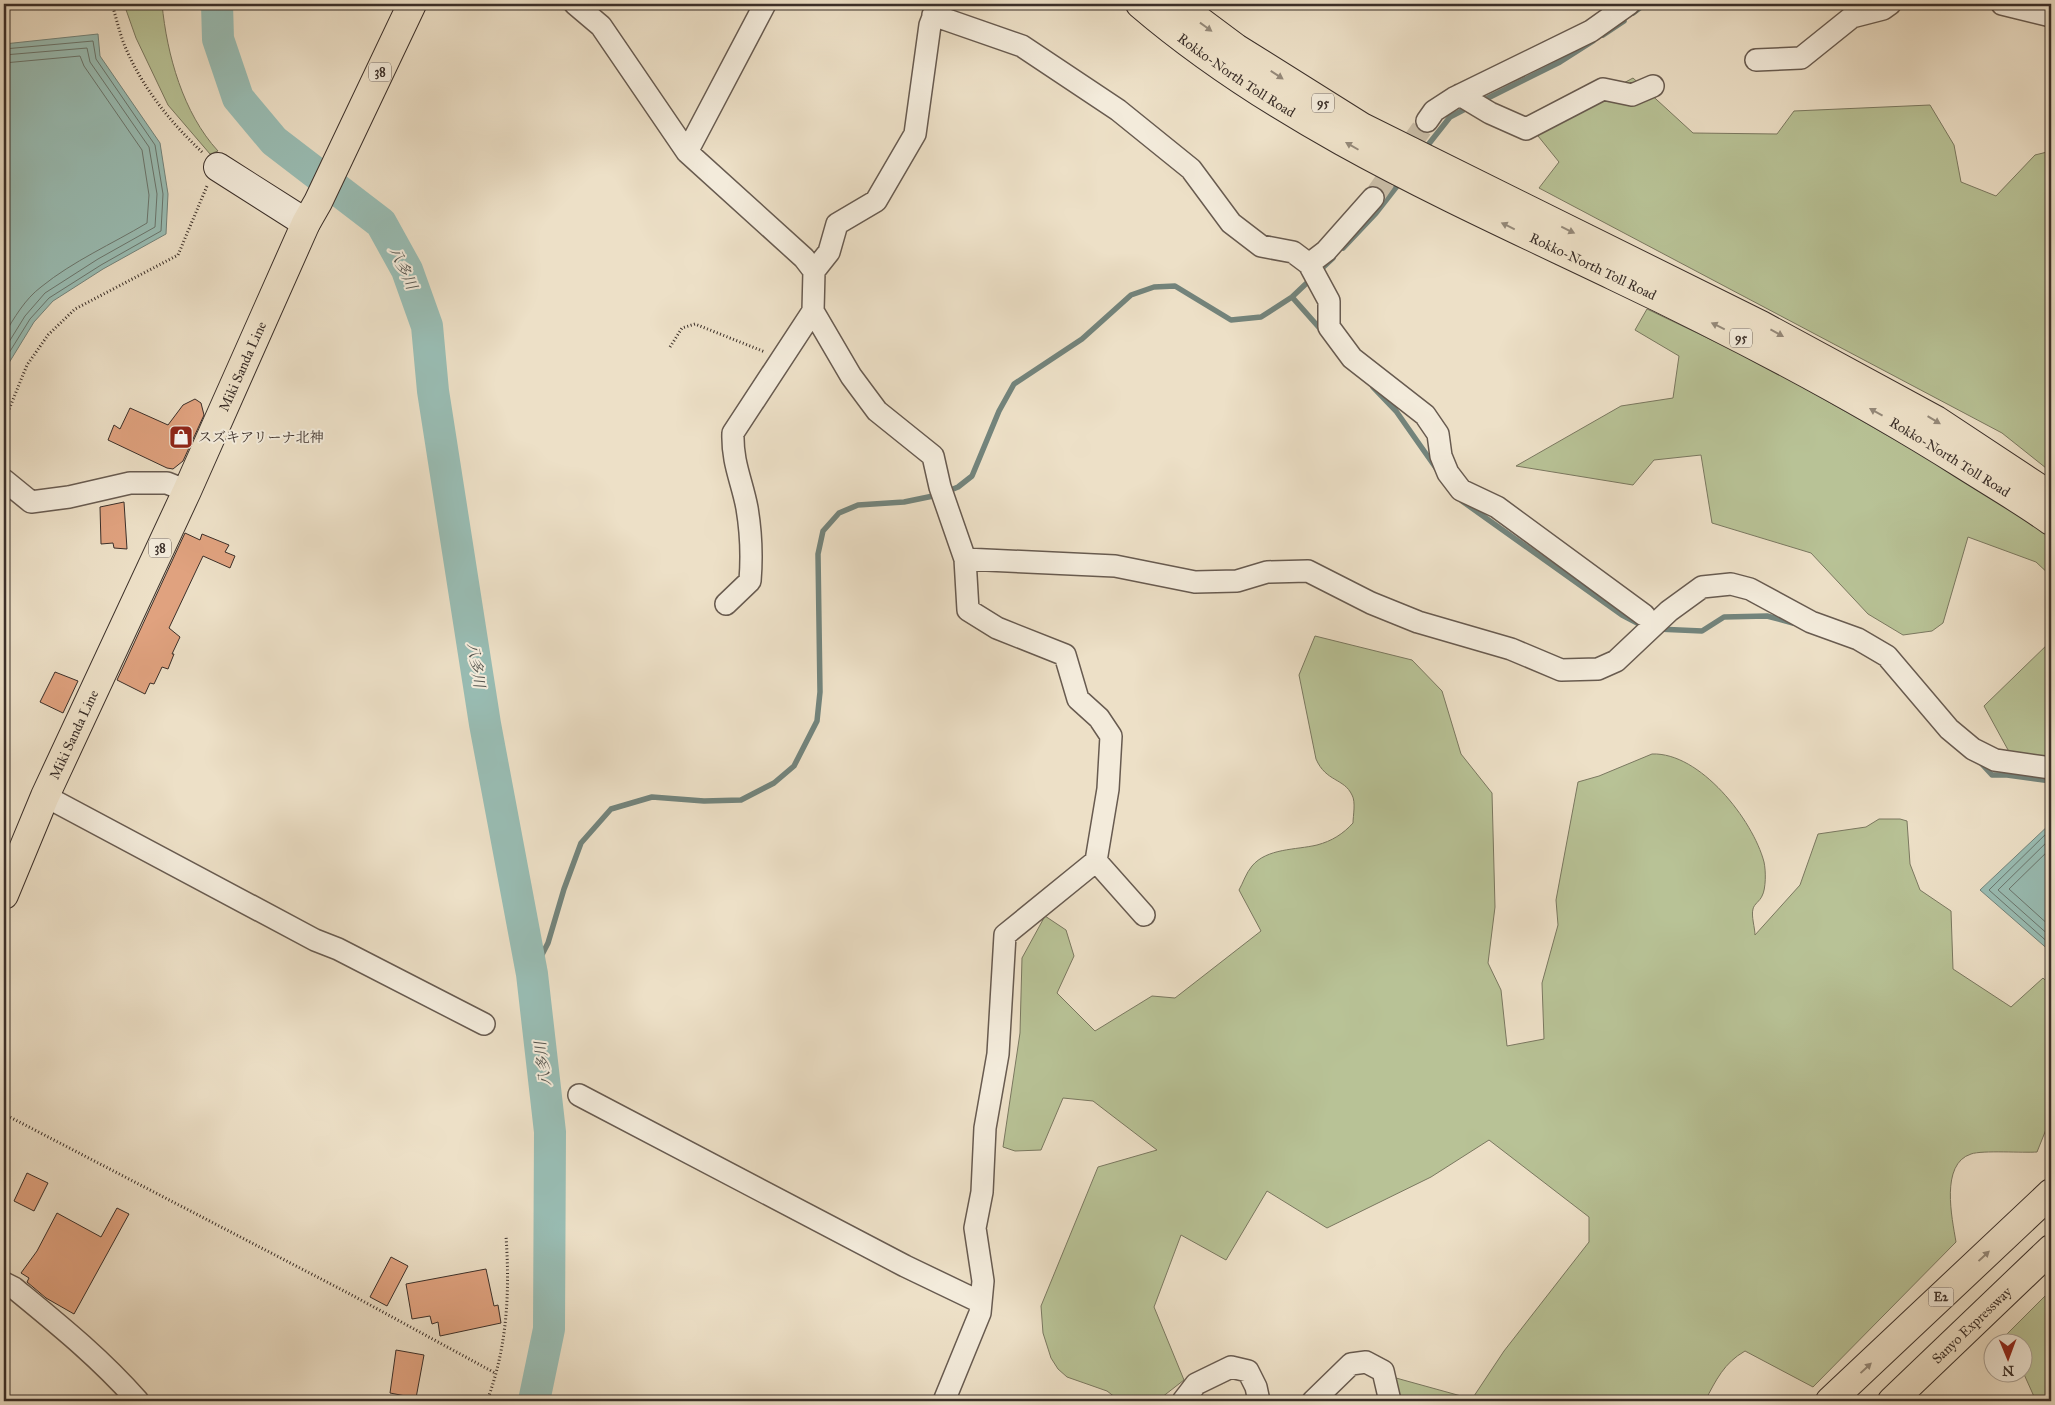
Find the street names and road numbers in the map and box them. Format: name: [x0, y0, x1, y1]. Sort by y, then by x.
street label: Rokko-North Toll Road: [1174, 30, 1298, 121]
road number: 38: [369, 62, 391, 82]
road number: 95: [1312, 94, 1334, 112]
street label: Rokko-North Toll Road: [1527, 229, 1659, 304]
street label: Miki Sanda Line: [215, 319, 270, 414]
road number: 95: [1730, 328, 1752, 348]
street label: Rokko-North Toll Road: [1886, 414, 2013, 501]
road number: 38: [149, 538, 171, 558]
street label: Miki Sanda Line: [46, 687, 102, 782]
street label: Sanyo Expressway: [1928, 1283, 2016, 1367]
road number: E2: [1928, 1288, 1954, 1306]

